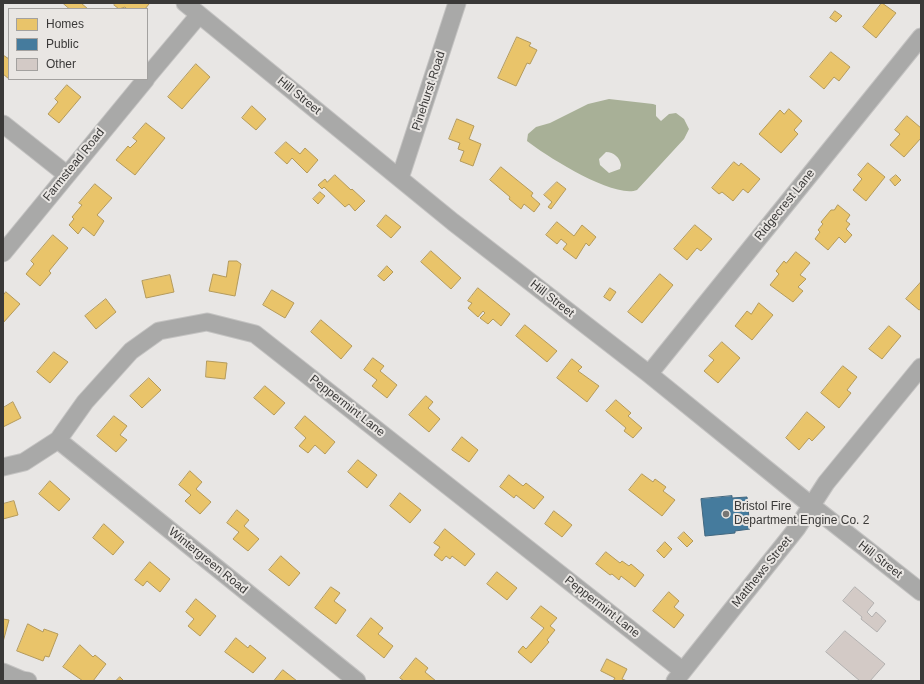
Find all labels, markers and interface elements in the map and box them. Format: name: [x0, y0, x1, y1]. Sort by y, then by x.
legend: [8, 8, 148, 80]
text: Homes: [46, 17, 84, 31]
text: Public: [46, 37, 79, 51]
street label: Pinehurst Road: [409, 49, 449, 133]
text: Other: [46, 57, 76, 71]
street label: Hill Street: [274, 74, 324, 118]
street label: Farmstead Road: [40, 126, 108, 204]
street label: Ridgecrest Lane: [752, 167, 818, 243]
street label: Hill Street: [527, 277, 577, 321]
street label: Peppermint Lane: [307, 372, 387, 440]
place label: Bristol Fire Department Engine Co. 2: [734, 500, 869, 528]
marker: Bristol Fire Department Engine Co. 2: [721, 509, 731, 519]
street label: Wintergreen Road: [166, 525, 250, 597]
street label: Matthews Street: [729, 534, 795, 610]
street label: Hill Street: [855, 538, 905, 582]
street label: Peppermint Lane: [562, 573, 642, 641]

